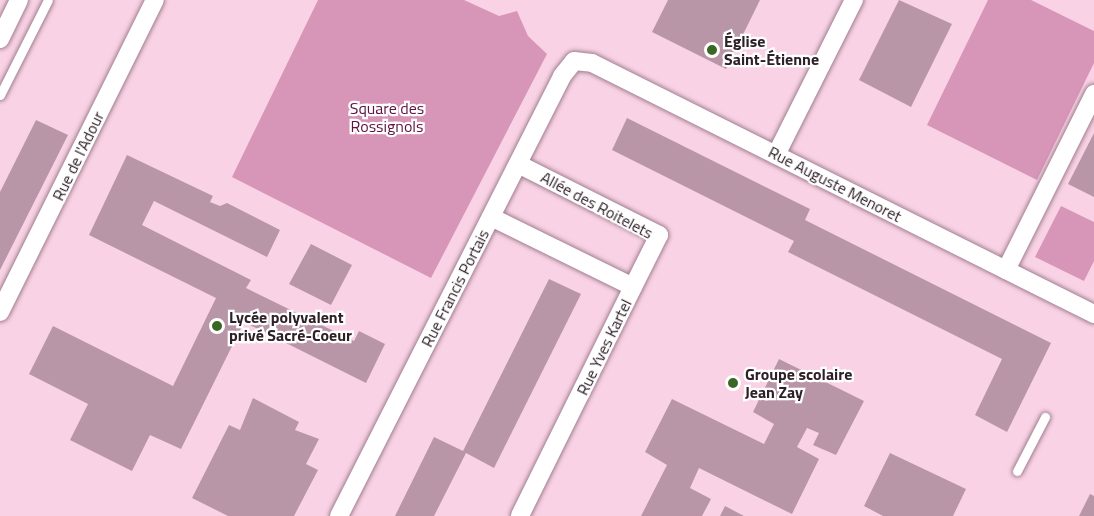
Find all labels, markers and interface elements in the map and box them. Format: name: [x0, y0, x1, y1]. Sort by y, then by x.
place label: Église Saint-Étienne: [724, 31, 819, 69]
marker: Église Saint-Étienne: [705, 43, 719, 57]
park label: Square des Rossignols: [350, 98, 424, 136]
street label: Rue de l'Adour: [48, 108, 108, 204]
street label: Rue Auguste Menoret: [765, 142, 905, 226]
street label: Allée des Roitelets: [538, 167, 656, 243]
street label: Rue Francis Portais: [417, 226, 493, 350]
street label: Rue Yves Kartel: [572, 296, 636, 398]
place label: Lycée polyvalent privé Sacré-Coeur: [229, 307, 352, 345]
marker: Lycée polyvalent privé Sacré-Coeur: [210, 319, 224, 333]
place label: Groupe scolaire Jean Zay: [745, 364, 852, 402]
marker: Groupe scolaire Jean Zay: [726, 376, 740, 390]

